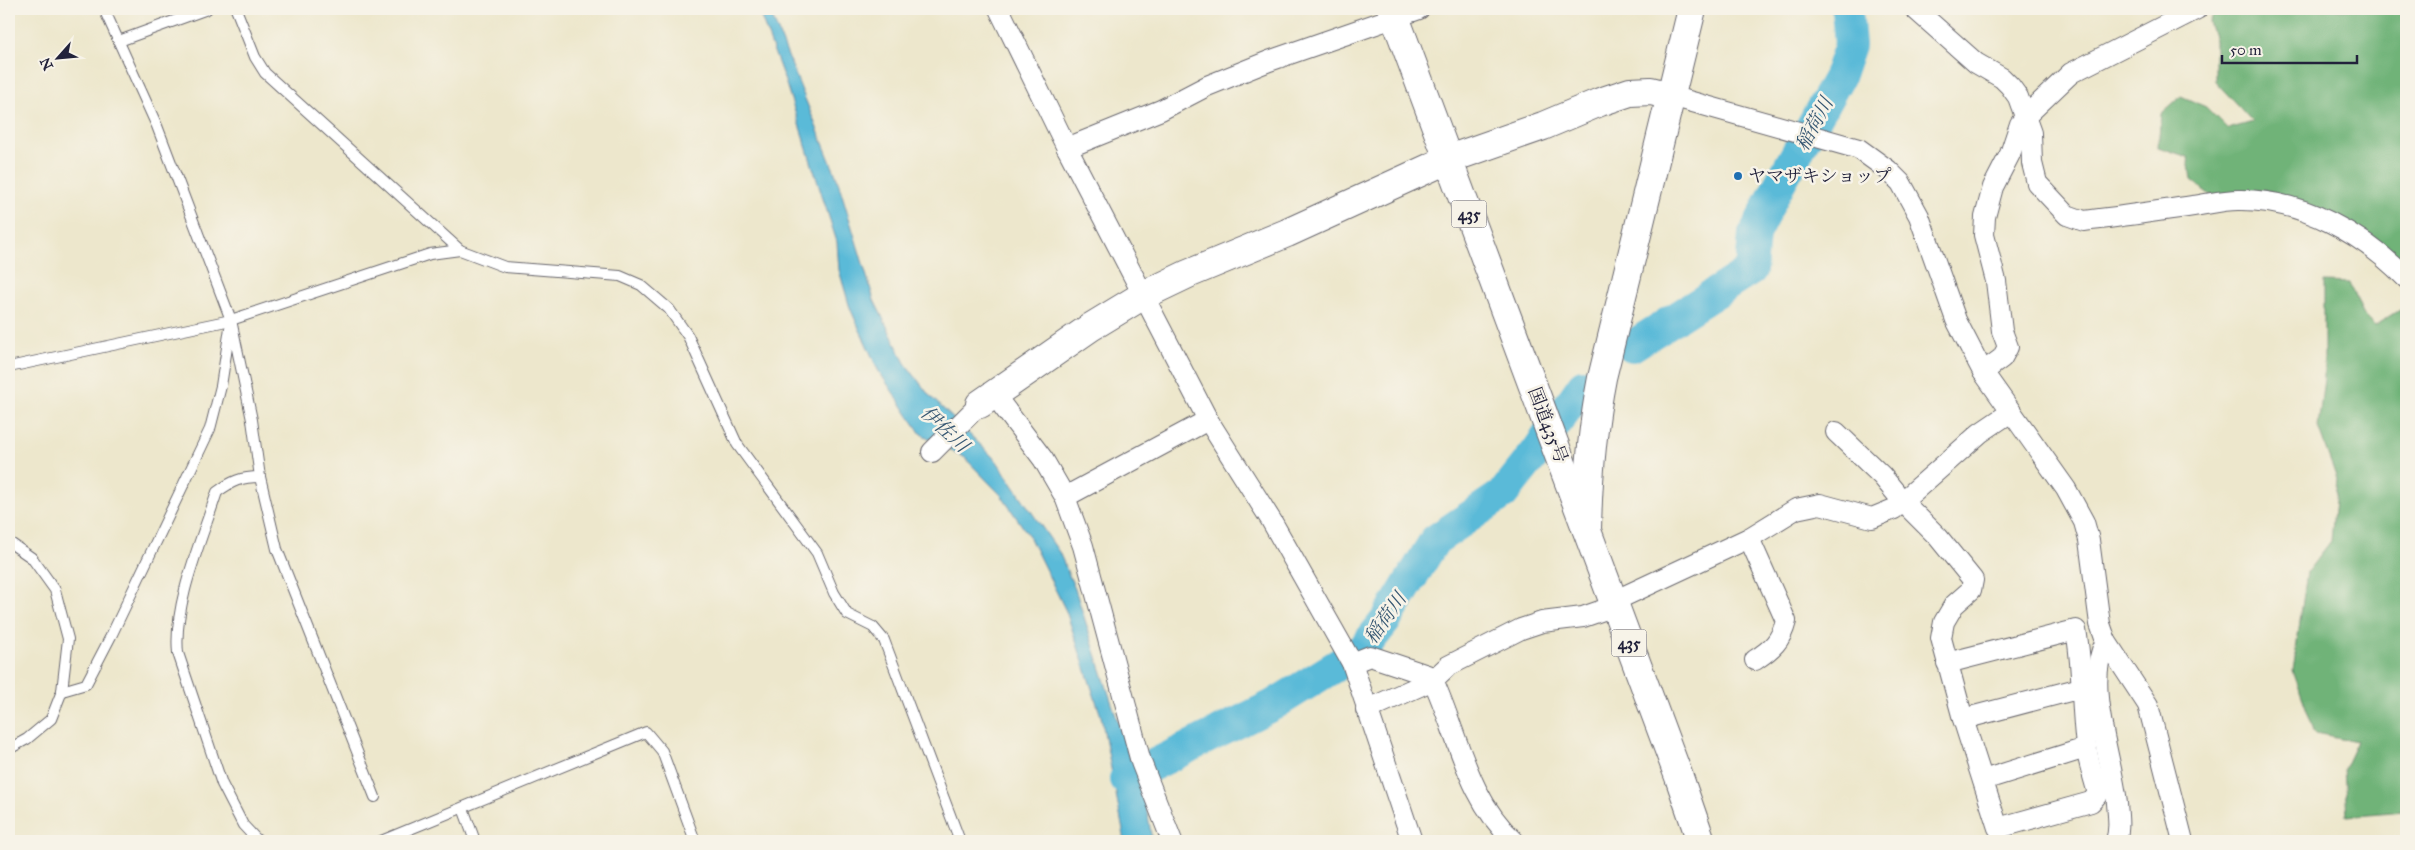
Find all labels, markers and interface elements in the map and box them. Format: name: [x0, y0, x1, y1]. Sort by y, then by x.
north arrow: [32, 32, 82, 82]
scale bar: [2222, 32, 2358, 64]
text: 50 m: [2230, 41, 2262, 59]
text: N: [37, 54, 57, 73]
water label: 稲荷川: [1790, 92, 1838, 155]
place label: ヤマザキショップ: [1748, 165, 1891, 187]
marker: ヤマザキショップ: [1732, 170, 1744, 182]
road number: 435: [1452, 200, 1486, 228]
street label: 国道435号: [1523, 384, 1573, 466]
water label: 伊佐川: [916, 401, 975, 458]
water label: 稲荷川: [1359, 586, 1412, 648]
road number: 435: [1612, 630, 1646, 656]

